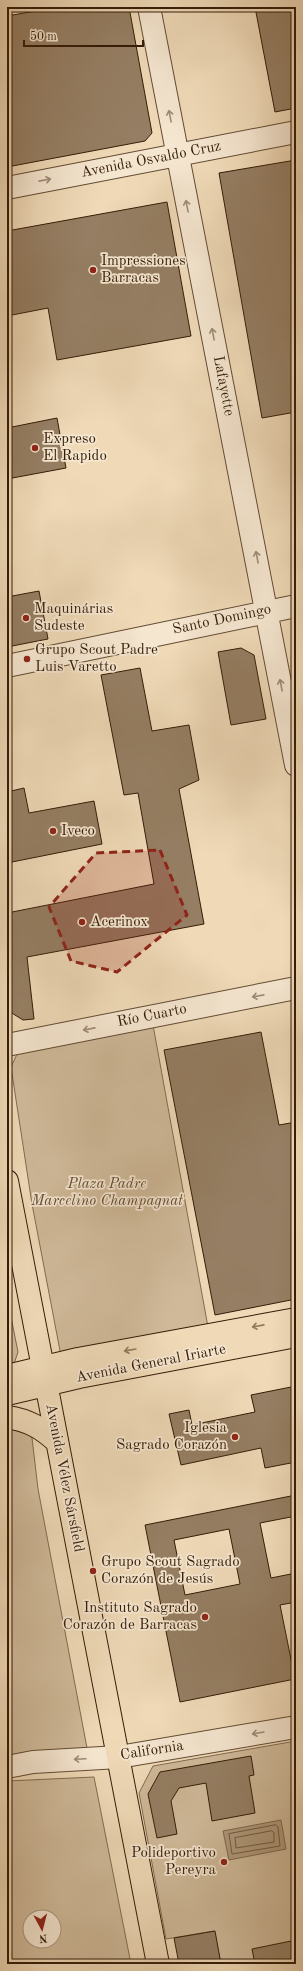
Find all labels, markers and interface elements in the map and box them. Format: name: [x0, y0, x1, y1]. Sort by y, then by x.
scale bar: [24, 22, 143, 48]
text: 50 m: [30, 30, 57, 43]
one-way arrow: [166, 110, 174, 123]
street label: Avenida Osvaldo Cruz: [80, 139, 222, 181]
one-way arrow: [38, 176, 51, 184]
one-way arrow: [183, 200, 191, 213]
place label: Impressiones Barracas: [101, 254, 186, 286]
marker: Impressiones Barracas: [88, 265, 98, 275]
one-way arrow: [208, 328, 216, 341]
street label: Lafayette: [210, 355, 236, 418]
place label: Expreso El Rapido: [43, 432, 107, 464]
marker: Expreso El Rapido: [30, 443, 40, 453]
one-way arrow: [252, 551, 260, 564]
place label: Maquinárias Sudeste: [34, 602, 113, 634]
street label: Santo Domingo: [171, 602, 273, 638]
marker: Maquinárias Sudeste: [21, 613, 31, 623]
place label: Grupo Scout Padre Luis Varetto: [35, 643, 158, 675]
marker: Grupo Scout Padre Luis Varetto: [22, 654, 32, 664]
one-way arrow: [277, 679, 285, 692]
place label: Iveco: [61, 824, 95, 839]
marker: Iveco: [48, 826, 58, 836]
place label: Acerinox: [90, 915, 148, 930]
marker: Acerinox: [77, 917, 87, 927]
one-way arrow: [252, 992, 265, 1000]
street label: Río Cuarto: [116, 1002, 188, 1030]
one-way arrow: [83, 1025, 96, 1033]
park label: Plaza Padre Marcelino Champagnat: [30, 1177, 183, 1209]
one-way arrow: [252, 1323, 265, 1331]
street label: Avenida General Iriarte: [75, 1342, 227, 1386]
one-way arrow: [124, 1346, 137, 1354]
street label: Avenida Vélez Sársfield: [42, 1402, 86, 1554]
place label: Iglesia Sagrado Corazón: [116, 1421, 228, 1453]
marker: Iglesia Sagrado Corazón: [230, 1432, 240, 1442]
place label: Grupo Scout Sagrado Corazón de Jesús: [101, 1555, 240, 1587]
marker: Grupo Scout Sagrado Corazón de Jesús: [88, 1566, 98, 1576]
place label: Instituto Sagrado Corazón de Barracas: [63, 1601, 197, 1633]
marker: Instituto Sagrado Corazón de Barracas: [200, 1612, 210, 1622]
one-way arrow: [251, 1730, 264, 1738]
street label: California: [119, 1739, 185, 1763]
one-way arrow: [74, 1756, 87, 1763]
place label: Polideportivo Pereyra: [131, 1846, 217, 1878]
marker: Polideportivo Pereyra: [219, 1857, 229, 1867]
north arrow: [22, 1909, 62, 1949]
text: N: [38, 1931, 48, 1943]

